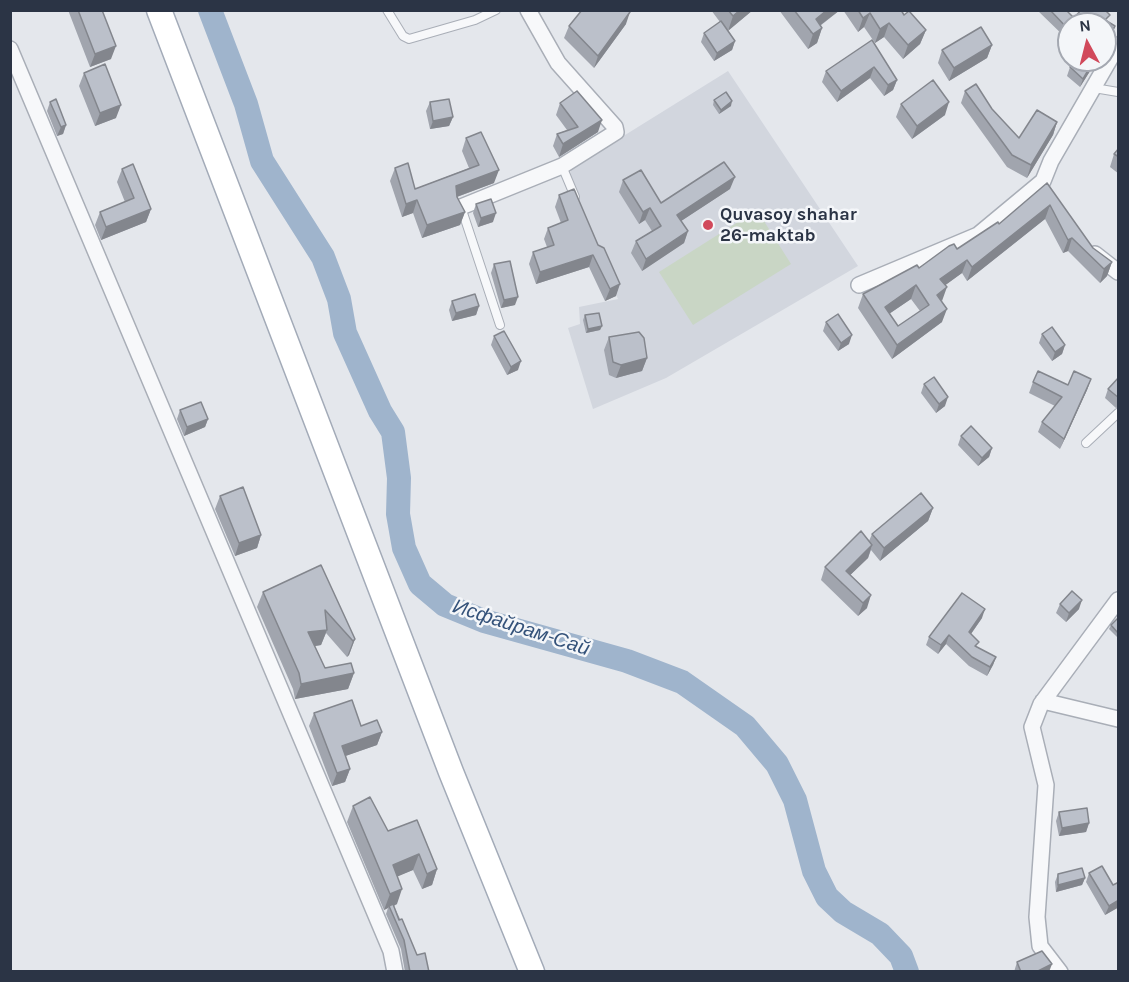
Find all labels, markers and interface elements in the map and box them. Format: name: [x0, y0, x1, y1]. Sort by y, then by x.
north arrow: [1057, 12, 1117, 72]
text: N: [1078, 15, 1092, 36]
place label: Quvasoy shahar 26-maktab: [720, 204, 857, 246]
marker: Quvasoy shahar 26-maktab: [701, 218, 715, 232]
water label: Исфайрам-Сай: [450, 595, 592, 661]

